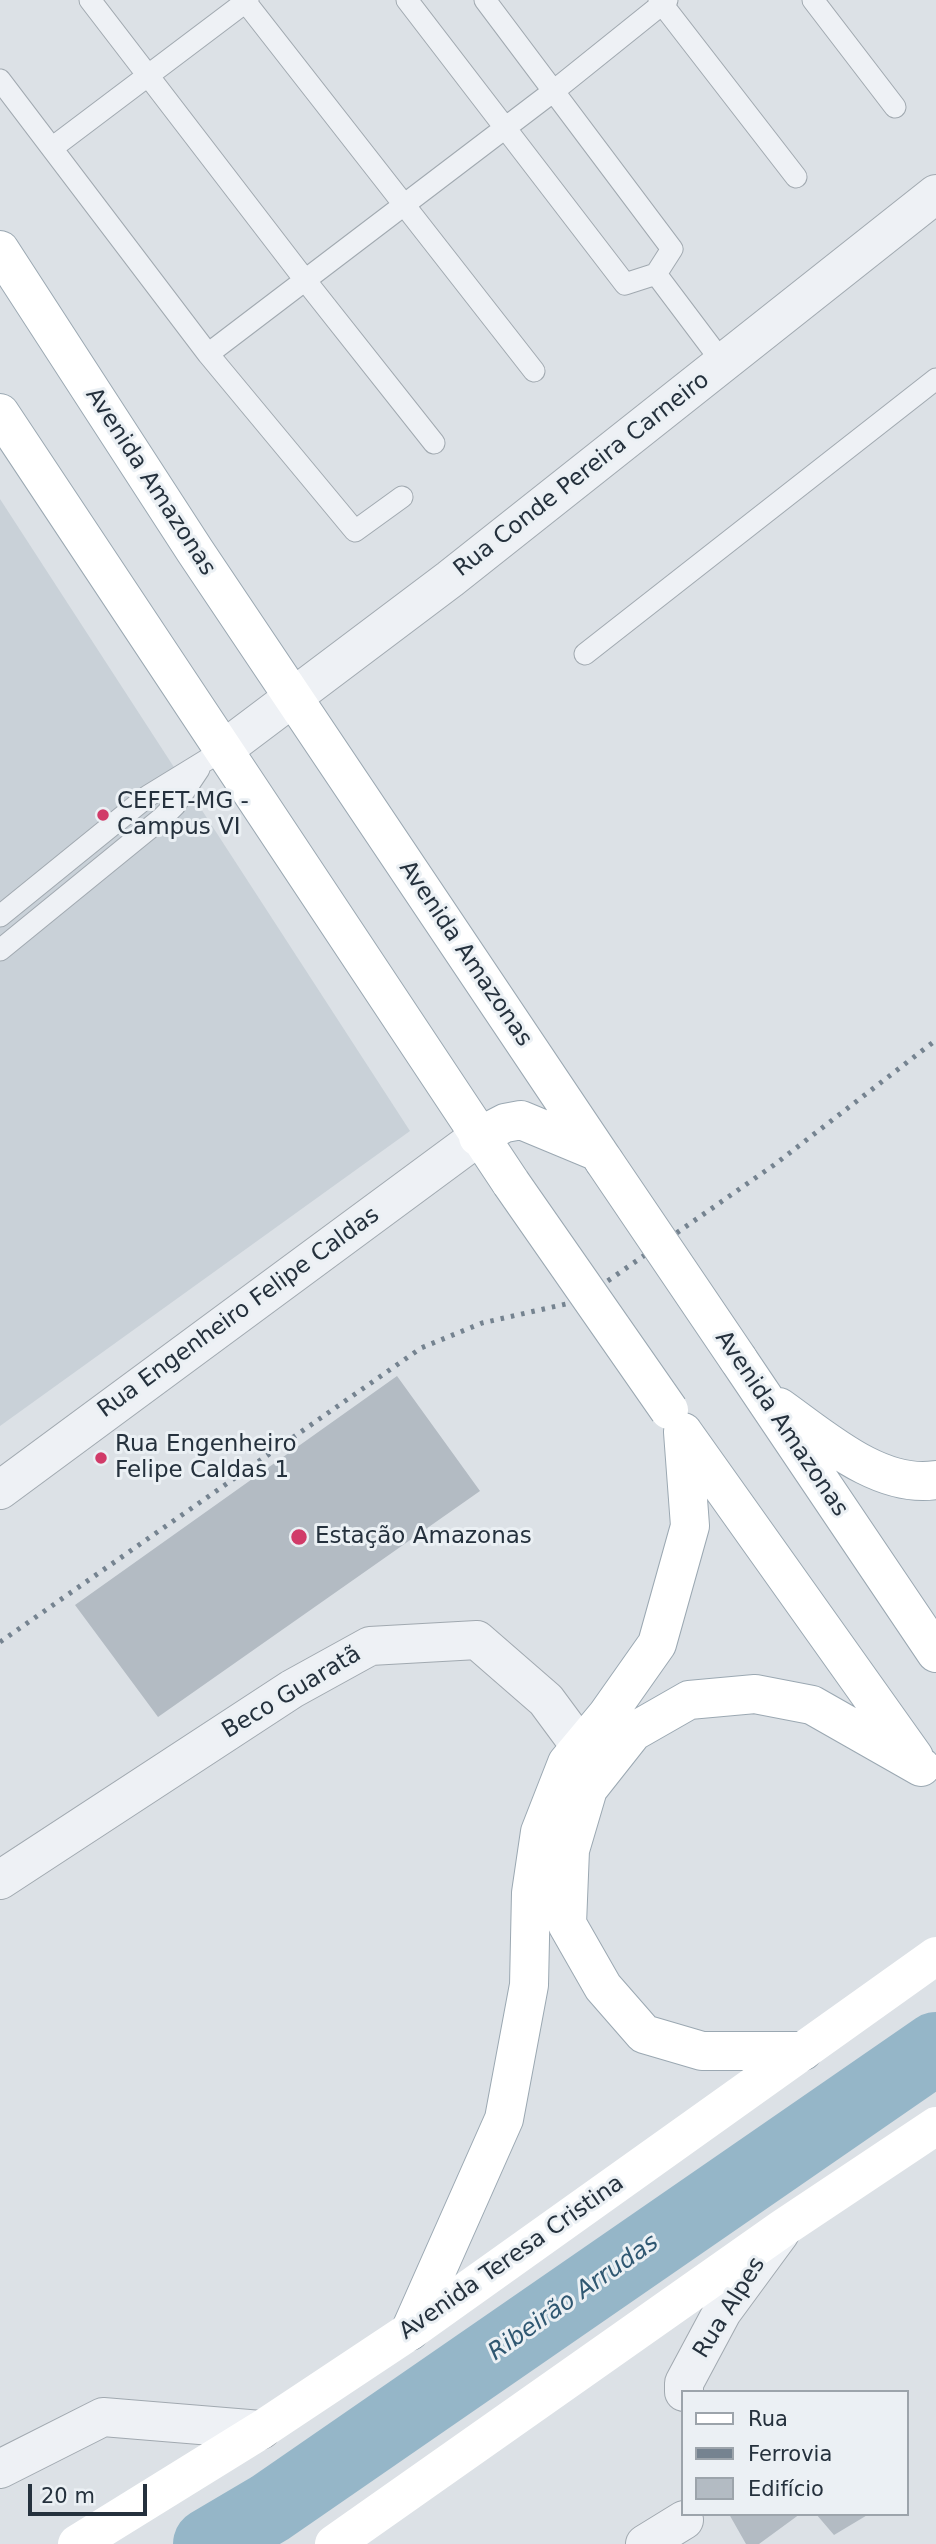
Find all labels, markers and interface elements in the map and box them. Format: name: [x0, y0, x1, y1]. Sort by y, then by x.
street label: Rua Conde Pereira Carneiro: [449, 367, 715, 583]
street label: Avenida Amazonas: [79, 383, 221, 581]
place label: CEFET-MG - Campus VI: [117, 788, 249, 842]
marker: CEFET-MG - Campus VI: [95, 807, 111, 823]
street label: Avenida Amazonas: [393, 856, 537, 1052]
street label: Rua Engenheiro Felipe Caldas: [93, 1202, 385, 1424]
street label: Avenida Amazonas: [709, 1326, 853, 1522]
place label: Rua Engenheiro Felipe Caldas 1: [115, 1431, 297, 1485]
marker: Rua Engenheiro Felipe Caldas 1: [93, 1450, 109, 1466]
place label: Estação Amazonas: [315, 1523, 532, 1551]
marker: Estação Amazonas: [289, 1527, 309, 1547]
street label: Beco Guaratã: [218, 1641, 366, 1745]
street label: Avenida Teresa Cristina: [394, 2170, 630, 2346]
water label: Ribeirão Arrudas: [484, 2229, 664, 2367]
street label: Rua Alpes: [688, 2252, 772, 2364]
legend: [680, 2390, 908, 2516]
text: Rua: [748, 2407, 788, 2431]
text: Ferrovia: [748, 2442, 832, 2466]
scale bar: [32, 2470, 150, 2514]
text: Edifício: [748, 2477, 824, 2501]
text: 20 m: [41, 2484, 95, 2508]

